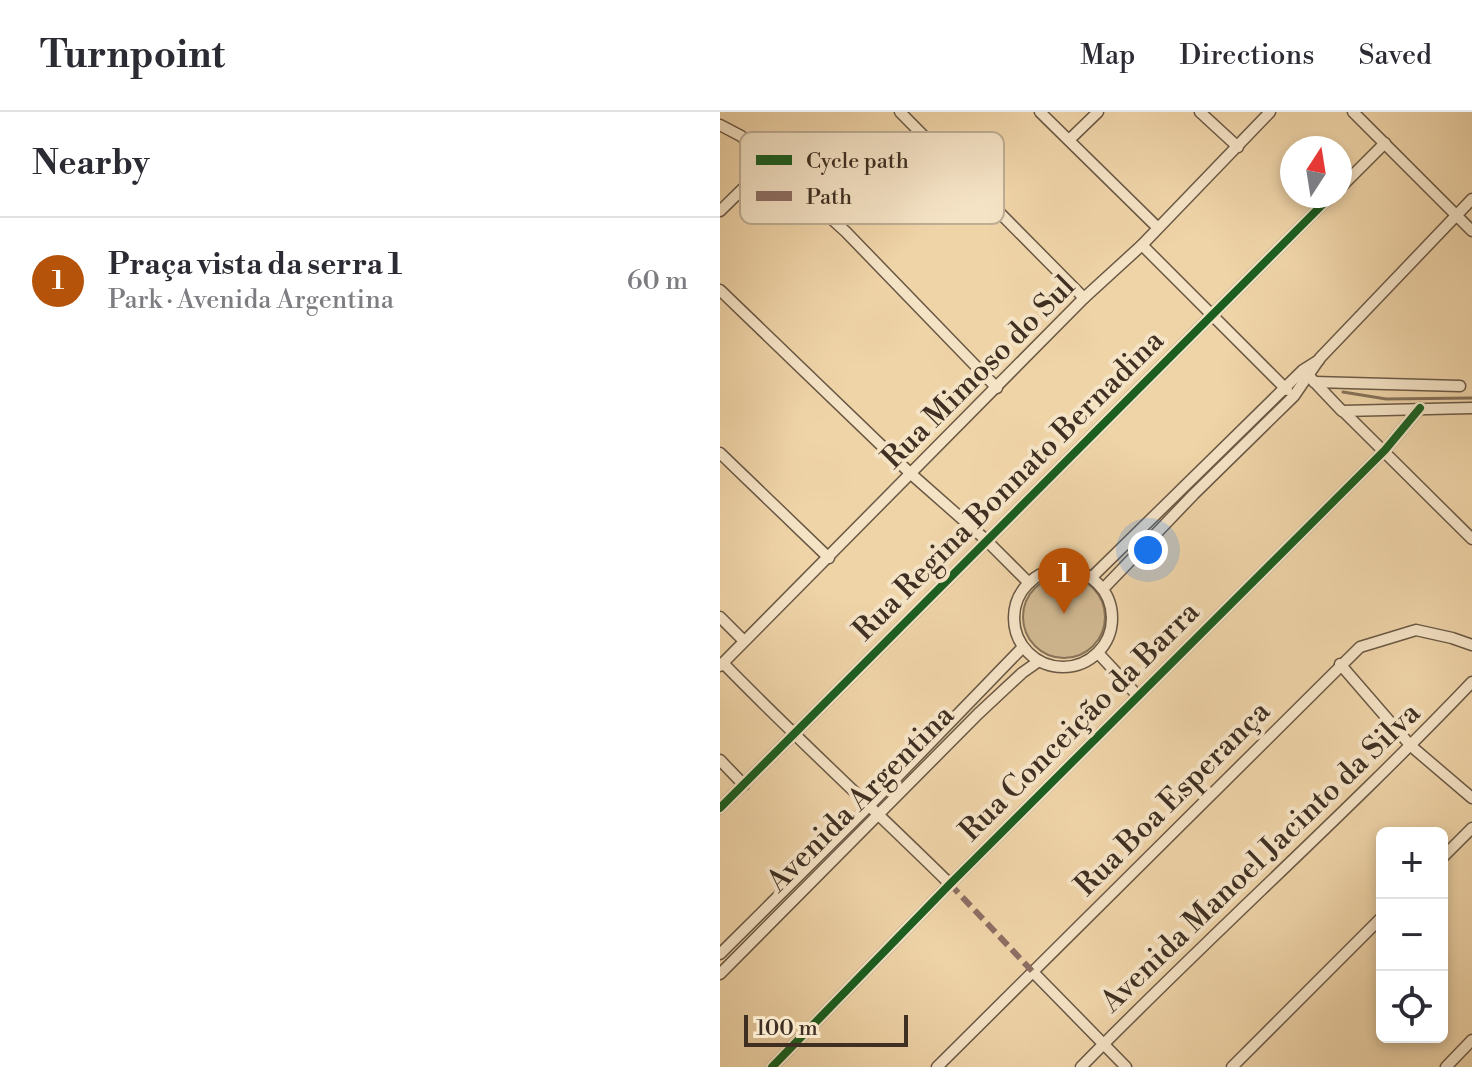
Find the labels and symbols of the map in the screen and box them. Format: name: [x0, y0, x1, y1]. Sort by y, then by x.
legend: [740, 132, 1004, 224]
north arrow: [1280, 136, 1352, 208]
text: Cycle path: [806, 148, 909, 175]
text: Path: [806, 184, 852, 211]
street label: Rua Mimoso do Sul: [874, 268, 1084, 477]
street label: Rua Regina Bonnato Bernadina: [845, 322, 1173, 649]
your location: [1128, 530, 1168, 570]
pin: 1: [1038, 548, 1090, 614]
street label: Rua Conceição da Barra: [952, 593, 1208, 850]
street label: Rua Boa Esperança: [1067, 692, 1279, 904]
street label: Avenida Manoel Jacinto da Silva: [1092, 694, 1429, 1022]
street label: Avenida Argentina: [758, 696, 963, 901]
scale bar: [744, 1011, 908, 1047]

